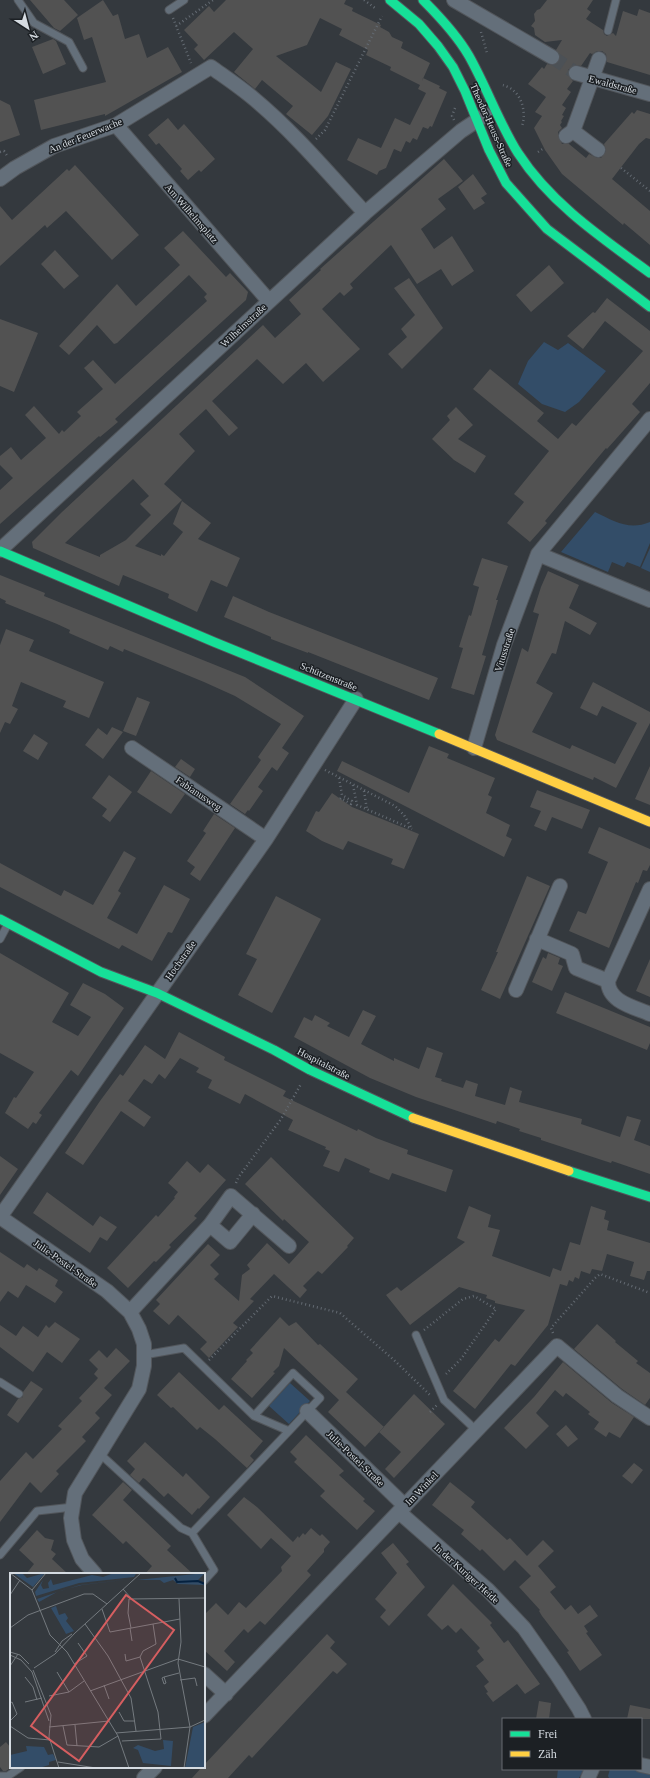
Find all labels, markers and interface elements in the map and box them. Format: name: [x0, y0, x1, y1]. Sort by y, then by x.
north arrow: [8, 8, 48, 48]
text: N: [27, 29, 41, 43]
street label: Ewaldstraße: [588, 73, 639, 96]
street label: Theodor-Heuss-Straße: [468, 82, 515, 169]
street label: An der Feuerwache: [47, 115, 124, 155]
street label: Am Wilhelmsplatz: [163, 181, 221, 246]
street label: Wilhelmstraße: [218, 301, 269, 349]
street label: Vitusstraße: [492, 627, 517, 673]
street label: Schützenstraße: [299, 660, 359, 693]
street label: Fabianusweg: [174, 774, 224, 813]
street label: Hochstraße: [163, 938, 198, 982]
street label: Hospitalstraße: [296, 1045, 353, 1082]
street label: Julie-Postel-Straße: [32, 1237, 100, 1290]
street label: Julie-Postel-Straße: [325, 1428, 387, 1489]
street label: Im Winkel: [403, 1469, 440, 1507]
street label: In der Kuriger Heide: [432, 1541, 502, 1606]
inset map: [10, 1573, 205, 1768]
legend: [502, 1718, 642, 1770]
text: Frei: [538, 1727, 558, 1741]
text: Zäh: [538, 1747, 557, 1761]

